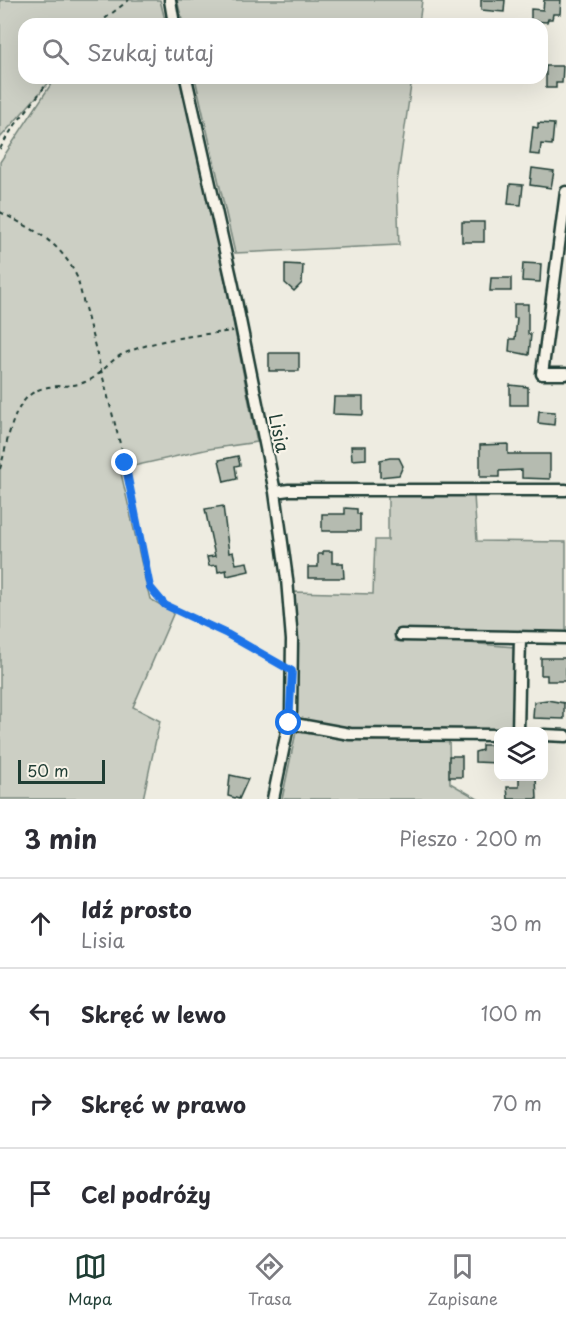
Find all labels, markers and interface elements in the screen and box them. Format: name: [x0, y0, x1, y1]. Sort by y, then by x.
search box: [18, 18, 548, 84]
icon: search: [39, 35, 72, 68]
text: Szukaj tutaj: [87, 35, 214, 68]
street label: Lisia: [263, 411, 297, 455]
route end: [111, 449, 137, 475]
route start: [275, 709, 301, 735]
map controls: [494, 727, 548, 781]
button: layers: [494, 727, 548, 781]
scale bar: [18, 757, 105, 784]
text: 50 m: [27, 758, 68, 782]
text: 3 min: [24, 819, 97, 858]
text: Pieszo · 200 m: [399, 823, 542, 853]
text: Idź prosto: [81, 892, 192, 925]
icon: ahead: [24, 907, 57, 940]
text: 30 m: [489, 908, 542, 938]
text: Lisia: [81, 925, 125, 955]
icon: left: [24, 997, 57, 1030]
text: Skręć w lewo: [81, 997, 226, 1030]
text: 100 m: [481, 998, 542, 1028]
icon: right: [24, 1087, 57, 1120]
text: Skręć w prawo: [81, 1087, 246, 1120]
text: 70 m: [492, 1088, 542, 1118]
icon: arrive: [24, 1177, 57, 1210]
text: Cel podróży: [81, 1177, 211, 1210]
tab: Mapa: [68, 1250, 112, 1310]
tab: Trasa: [248, 1250, 291, 1310]
tab: Zapisane: [427, 1250, 498, 1310]

